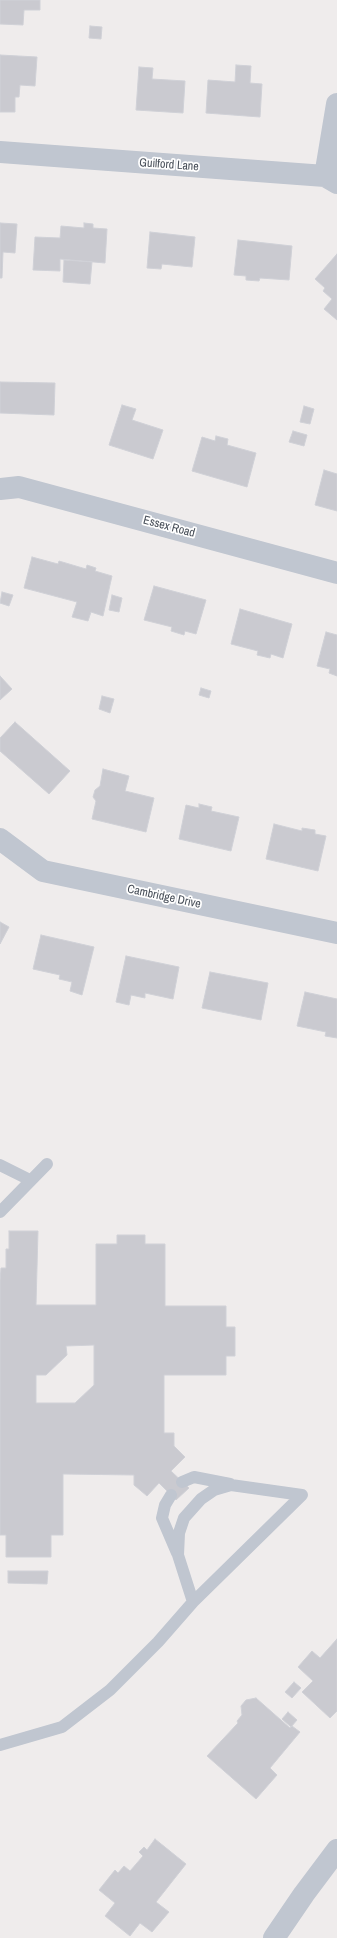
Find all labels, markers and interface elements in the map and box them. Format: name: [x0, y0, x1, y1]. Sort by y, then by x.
street label: Guilford Lane: [139, 156, 199, 174]
street label: Essex Road: [142, 513, 196, 541]
street label: Cambridge Drive: [126, 882, 202, 912]

